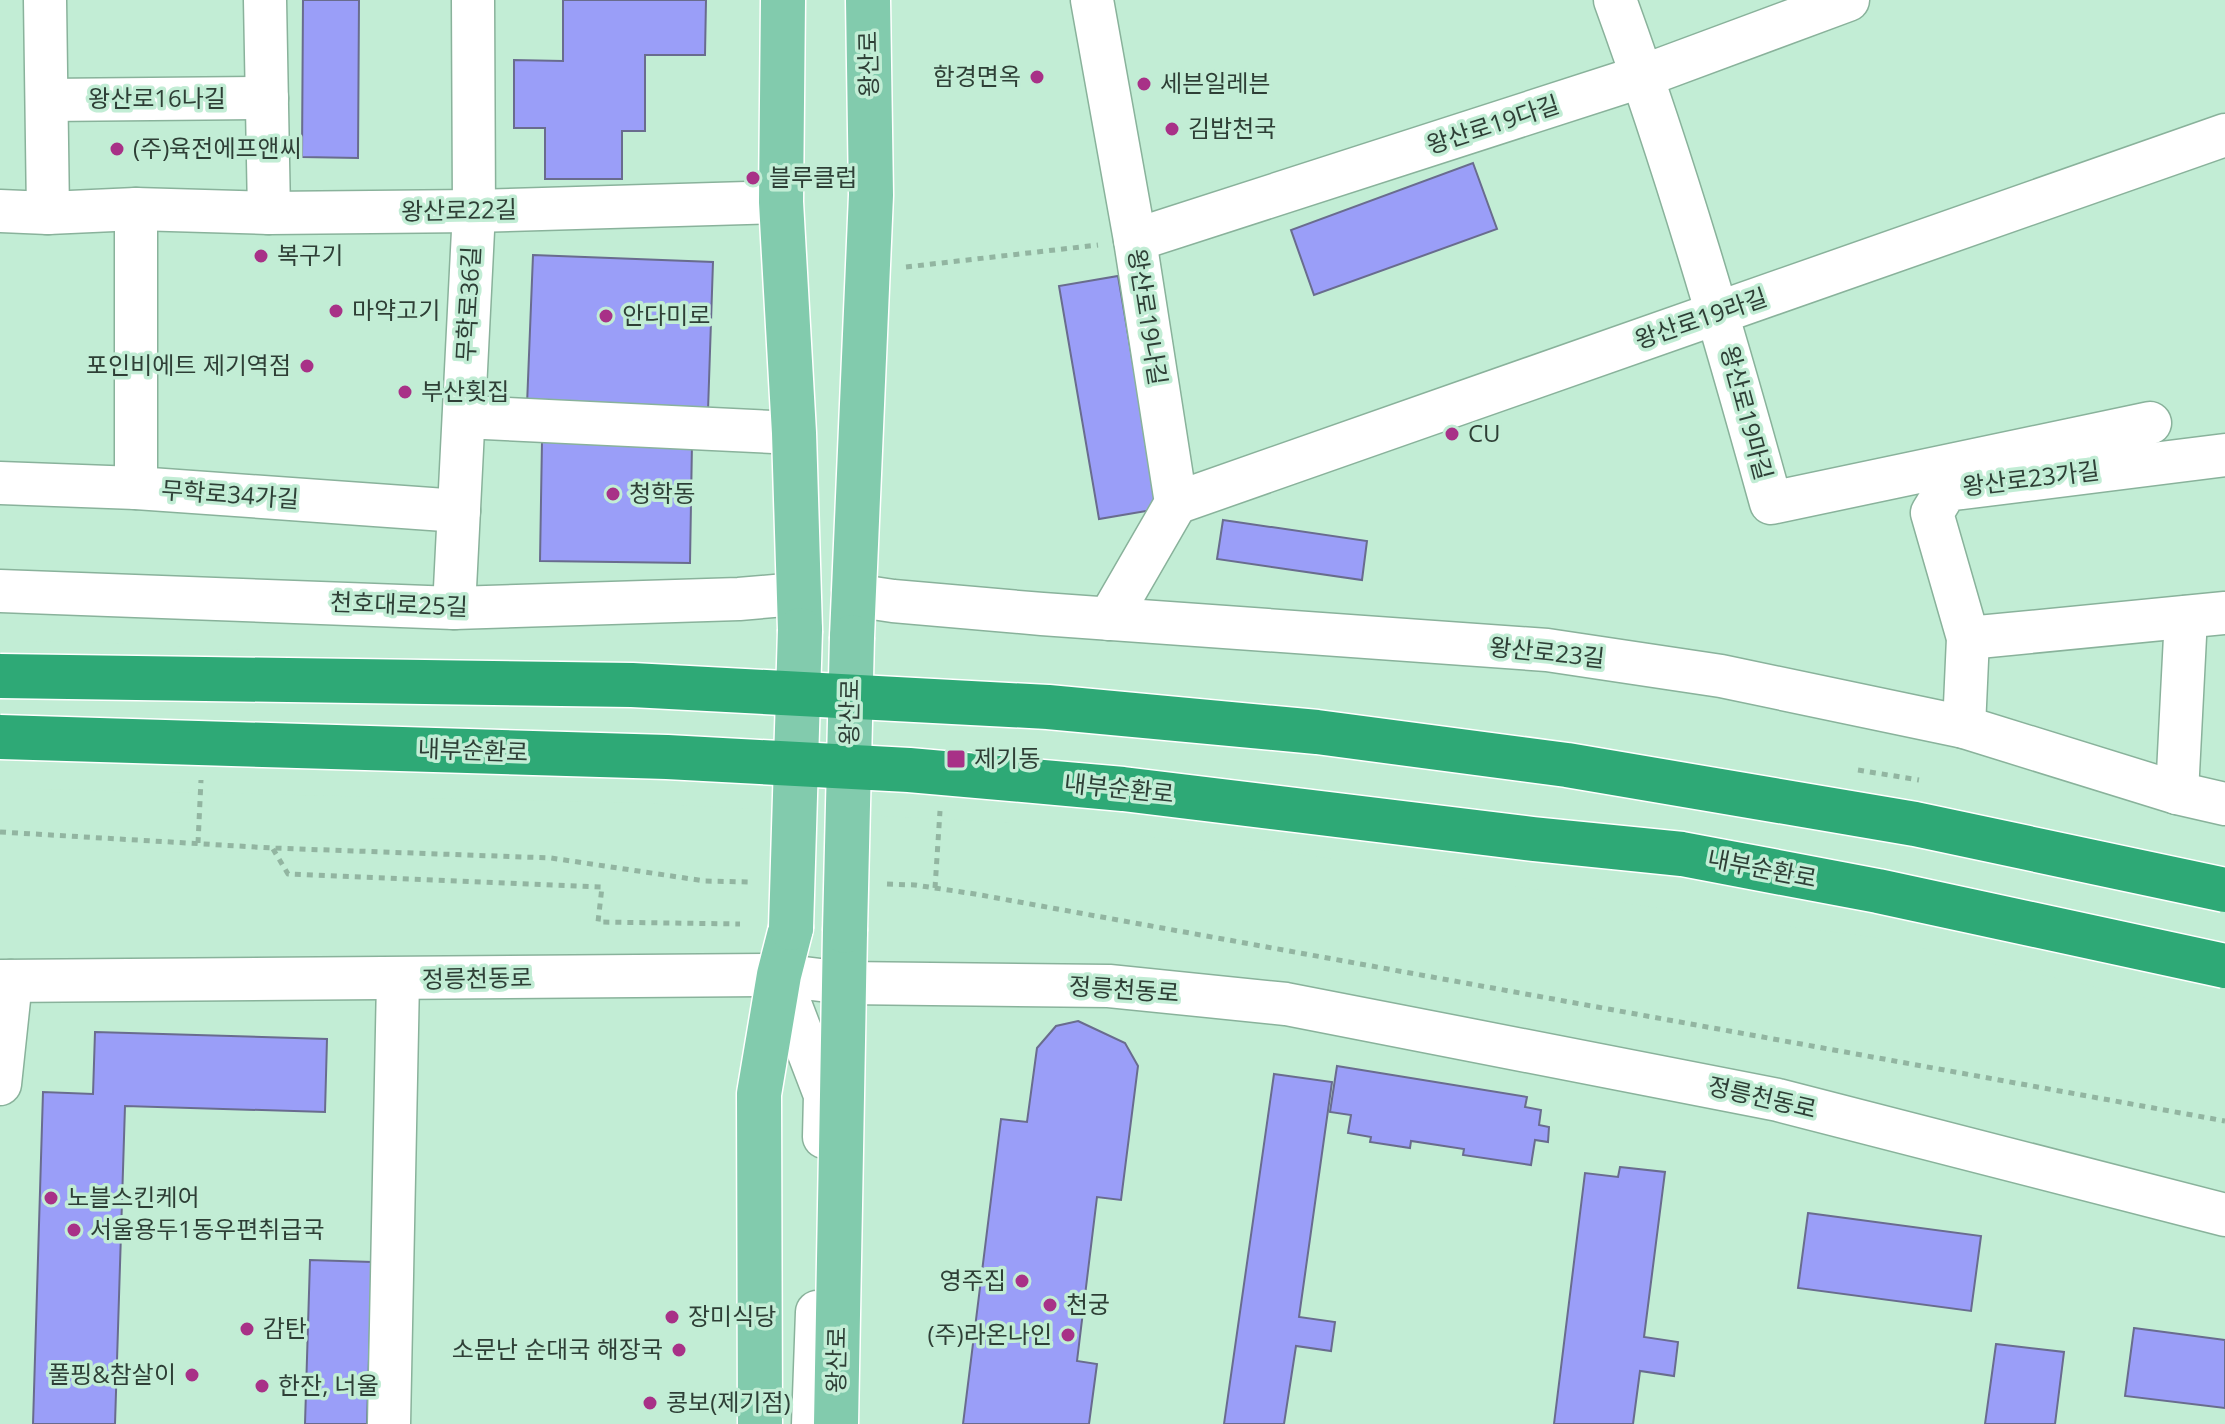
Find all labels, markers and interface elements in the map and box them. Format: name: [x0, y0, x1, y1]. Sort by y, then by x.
street label: 왕산로: [850, 31, 885, 97]
place label: 함경면옥: [933, 59, 1021, 92]
place label: 세븐일레븐: [1160, 66, 1270, 99]
marker: 함경면옥: [1028, 68, 1046, 86]
marker: 세븐일레븐: [1135, 75, 1153, 93]
street label: 왕산로16나길: [88, 81, 226, 114]
street label: 왕산로19다길: [1422, 87, 1563, 161]
place label: 김밥천국: [1188, 111, 1276, 144]
marker: 김밥천국: [1163, 120, 1181, 138]
place label: (주)육전에프앤씨: [133, 131, 302, 164]
marker: (주)육전에프앤씨: [108, 140, 126, 158]
place label: 블루클럽: [769, 160, 857, 193]
marker: 블루클럽: [744, 169, 762, 187]
street label: 왕산로22길: [401, 192, 517, 227]
place label: 복구기: [277, 238, 343, 271]
street label: 무학로36길: [448, 245, 487, 363]
street label: 왕산로19나길: [1121, 246, 1176, 387]
marker: 복구기: [252, 247, 270, 265]
street label: 왕산로19라길: [1630, 280, 1771, 356]
place label: 마약고기: [352, 293, 440, 326]
place label: 안다미로: [622, 298, 710, 331]
marker: 마약고기: [327, 302, 345, 320]
marker: 안다미로: [597, 307, 615, 325]
street label: 왕산로19마길: [1714, 342, 1781, 483]
place label: 포인비에트 제기역점: [86, 348, 291, 381]
marker: 포인비에트 제기역점: [298, 357, 316, 375]
place label: 부산횟집: [421, 374, 509, 407]
marker: 부산횟집: [396, 383, 414, 401]
place label: CU: [1468, 416, 1501, 449]
marker: CU: [1443, 425, 1461, 443]
street label: 왕산로23가길: [1960, 453, 2101, 502]
street label: 무학로34가길: [160, 472, 300, 515]
place label: 청학동: [629, 476, 695, 509]
marker: 청학동: [604, 485, 622, 503]
street label: 천호대로25길: [330, 585, 469, 622]
street label: 왕산로23길: [1488, 629, 1606, 674]
street label: 왕산로: [831, 679, 866, 745]
street label: 내부순환로: [417, 731, 529, 768]
place label: 제기동: [974, 741, 1040, 774]
marker: 제기동: [945, 748, 967, 770]
street label: 내부순환로: [1063, 765, 1176, 810]
street label: 내부순환로: [1705, 841, 1820, 894]
street label: 정릉천동로: [421, 960, 532, 995]
street label: 정릉천동로: [1068, 968, 1180, 1009]
street label: 정릉천동로: [1705, 1068, 1820, 1125]
place label: 노블스킨케어: [67, 1180, 199, 1213]
marker: 노블스킨케어: [42, 1189, 60, 1207]
place label: 서울용두1동우편취급국: [90, 1212, 325, 1245]
marker: 서울용두1동우편취급국: [65, 1221, 83, 1239]
place label: 영주집: [940, 1263, 1006, 1296]
marker: 영주집: [1013, 1272, 1031, 1290]
place label: 천궁: [1066, 1287, 1110, 1320]
marker: 천궁: [1041, 1296, 1059, 1314]
place label: 장미식당: [688, 1299, 776, 1332]
marker: 장미식당: [663, 1308, 681, 1326]
place label: 감탄: [263, 1311, 307, 1344]
place label: (주)라온나인: [927, 1317, 1052, 1350]
marker: 감탄: [238, 1320, 256, 1338]
marker: (주)라온나인: [1059, 1326, 1077, 1344]
street label: 왕산로: [818, 1327, 853, 1393]
place label: 소문난 순대국 해장국: [452, 1332, 663, 1365]
marker: 소문난 순대국 해장국: [670, 1341, 688, 1359]
place label: 풀핑&참살이: [48, 1357, 176, 1390]
marker: 풀핑&참살이: [183, 1366, 201, 1384]
place label: 한잔, 너울: [278, 1368, 379, 1401]
marker: 한잔, 너울: [253, 1377, 271, 1395]
place label: 콩보(제기점): [666, 1385, 791, 1418]
marker: 콩보(제기점): [641, 1394, 659, 1412]

